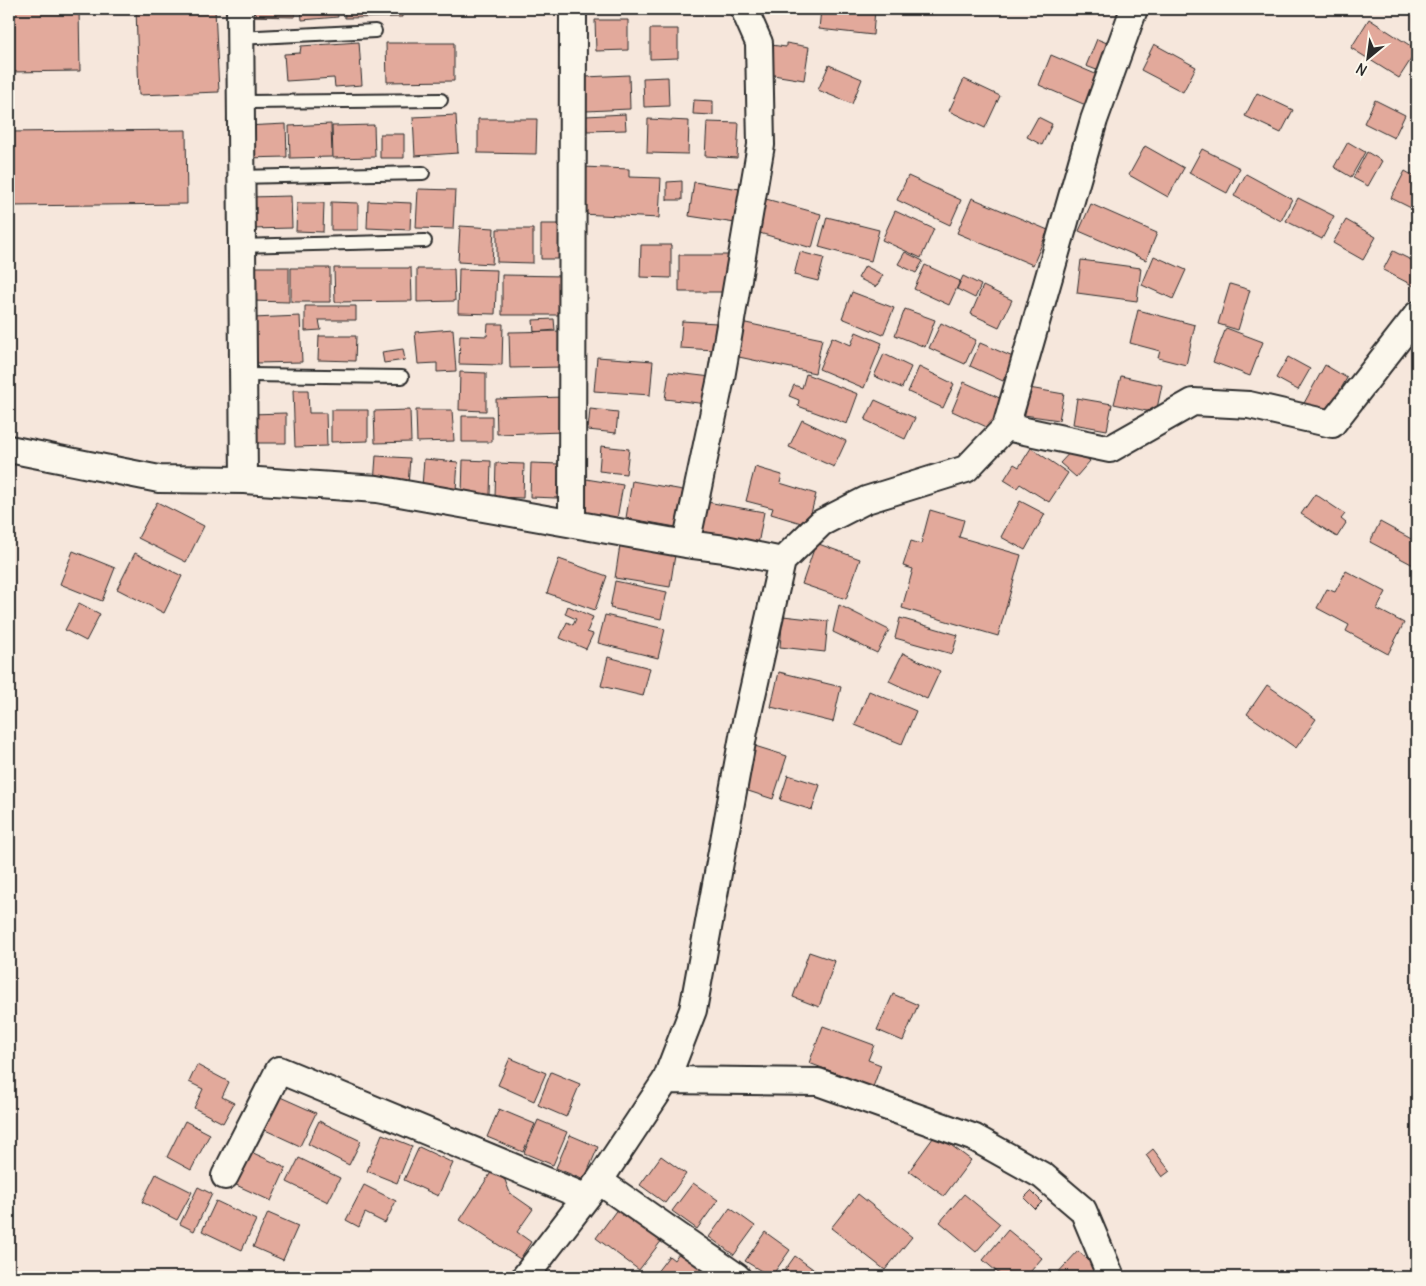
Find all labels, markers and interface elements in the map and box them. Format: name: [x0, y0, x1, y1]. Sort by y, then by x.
north arrow: [1344, 32, 1394, 82]
text: N: [1353, 59, 1370, 80]

